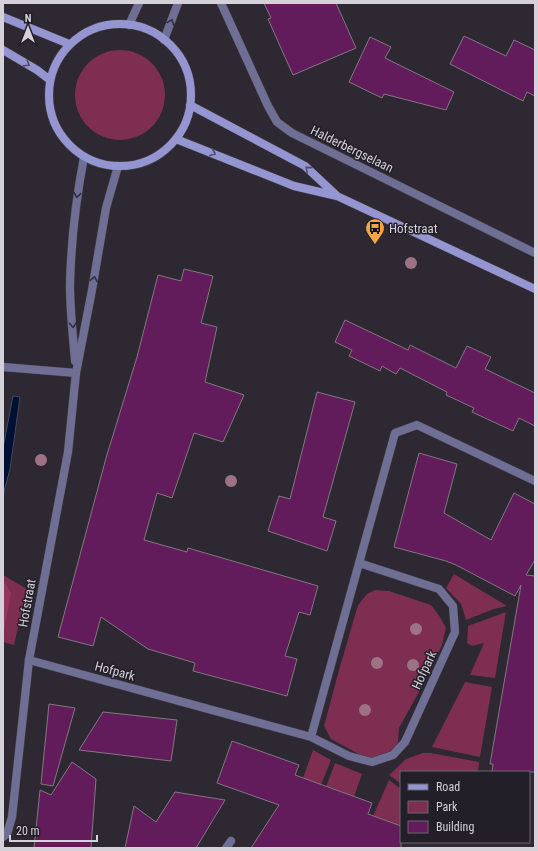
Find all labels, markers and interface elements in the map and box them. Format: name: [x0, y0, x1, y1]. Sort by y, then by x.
north arrow: [8, 8, 48, 48]
text: N: [25, 12, 32, 25]
one-way arrow: [166, 18, 174, 25]
one-way arrow: [23, 60, 30, 67]
street label: Halderbergselaan: [308, 122, 396, 176]
one-way arrow: [209, 149, 216, 157]
one-way arrow: [306, 167, 313, 174]
one-way arrow: [73, 192, 82, 198]
bus stop icon: Hofstraat: [364, 217, 386, 245]
place label: Hofstraat: [389, 221, 438, 236]
one-way arrow: [89, 276, 98, 282]
one-way arrow: [68, 322, 77, 328]
street label: Hofstraat: [15, 578, 39, 628]
street label: Hofpark: [409, 648, 440, 692]
street label: Hofpark: [93, 658, 137, 684]
legend: [400, 771, 530, 843]
text: Road: [436, 780, 460, 794]
text: Park: [436, 800, 458, 814]
scale bar: [10, 817, 97, 843]
text: Building: [436, 820, 474, 834]
text: 20 m: [16, 824, 40, 838]

